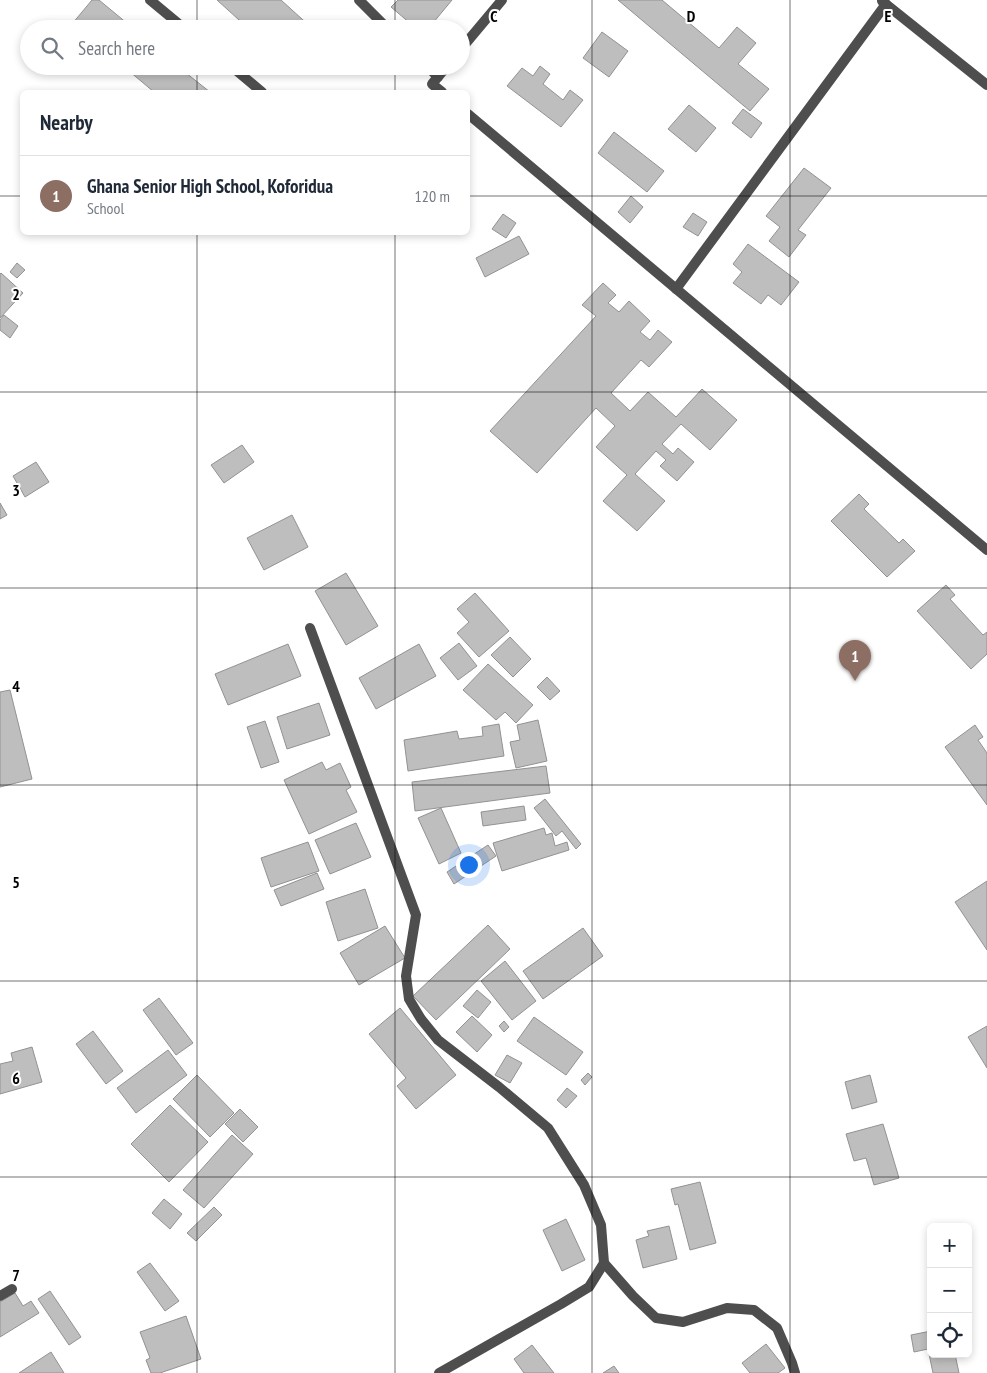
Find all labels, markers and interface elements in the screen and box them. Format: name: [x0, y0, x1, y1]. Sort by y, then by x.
text: C: [490, 6, 498, 26]
text: D: [687, 6, 696, 26]
text: E: [885, 6, 892, 26]
search box: [20, 20, 470, 75]
icon: search: [38, 34, 66, 62]
text: Search here: [78, 36, 155, 60]
text: Nearby: [40, 109, 93, 136]
text: Ghana Senior High School, Koforidua: [87, 174, 333, 198]
text: 1: [52, 186, 60, 206]
text: 120 m: [415, 186, 450, 206]
text: School: [87, 198, 124, 218]
text: 2: [12, 284, 20, 304]
text: 3: [12, 480, 20, 500]
pin: 1: [839, 640, 871, 681]
text: 4: [12, 676, 20, 696]
your location: [456, 852, 482, 878]
text: 5: [12, 872, 20, 892]
text: 6: [12, 1068, 20, 1088]
map controls: [927, 1223, 972, 1358]
button: +: [927, 1223, 972, 1268]
text: 7: [12, 1265, 20, 1285]
button: −: [927, 1268, 972, 1313]
button: locate: [927, 1313, 972, 1358]

